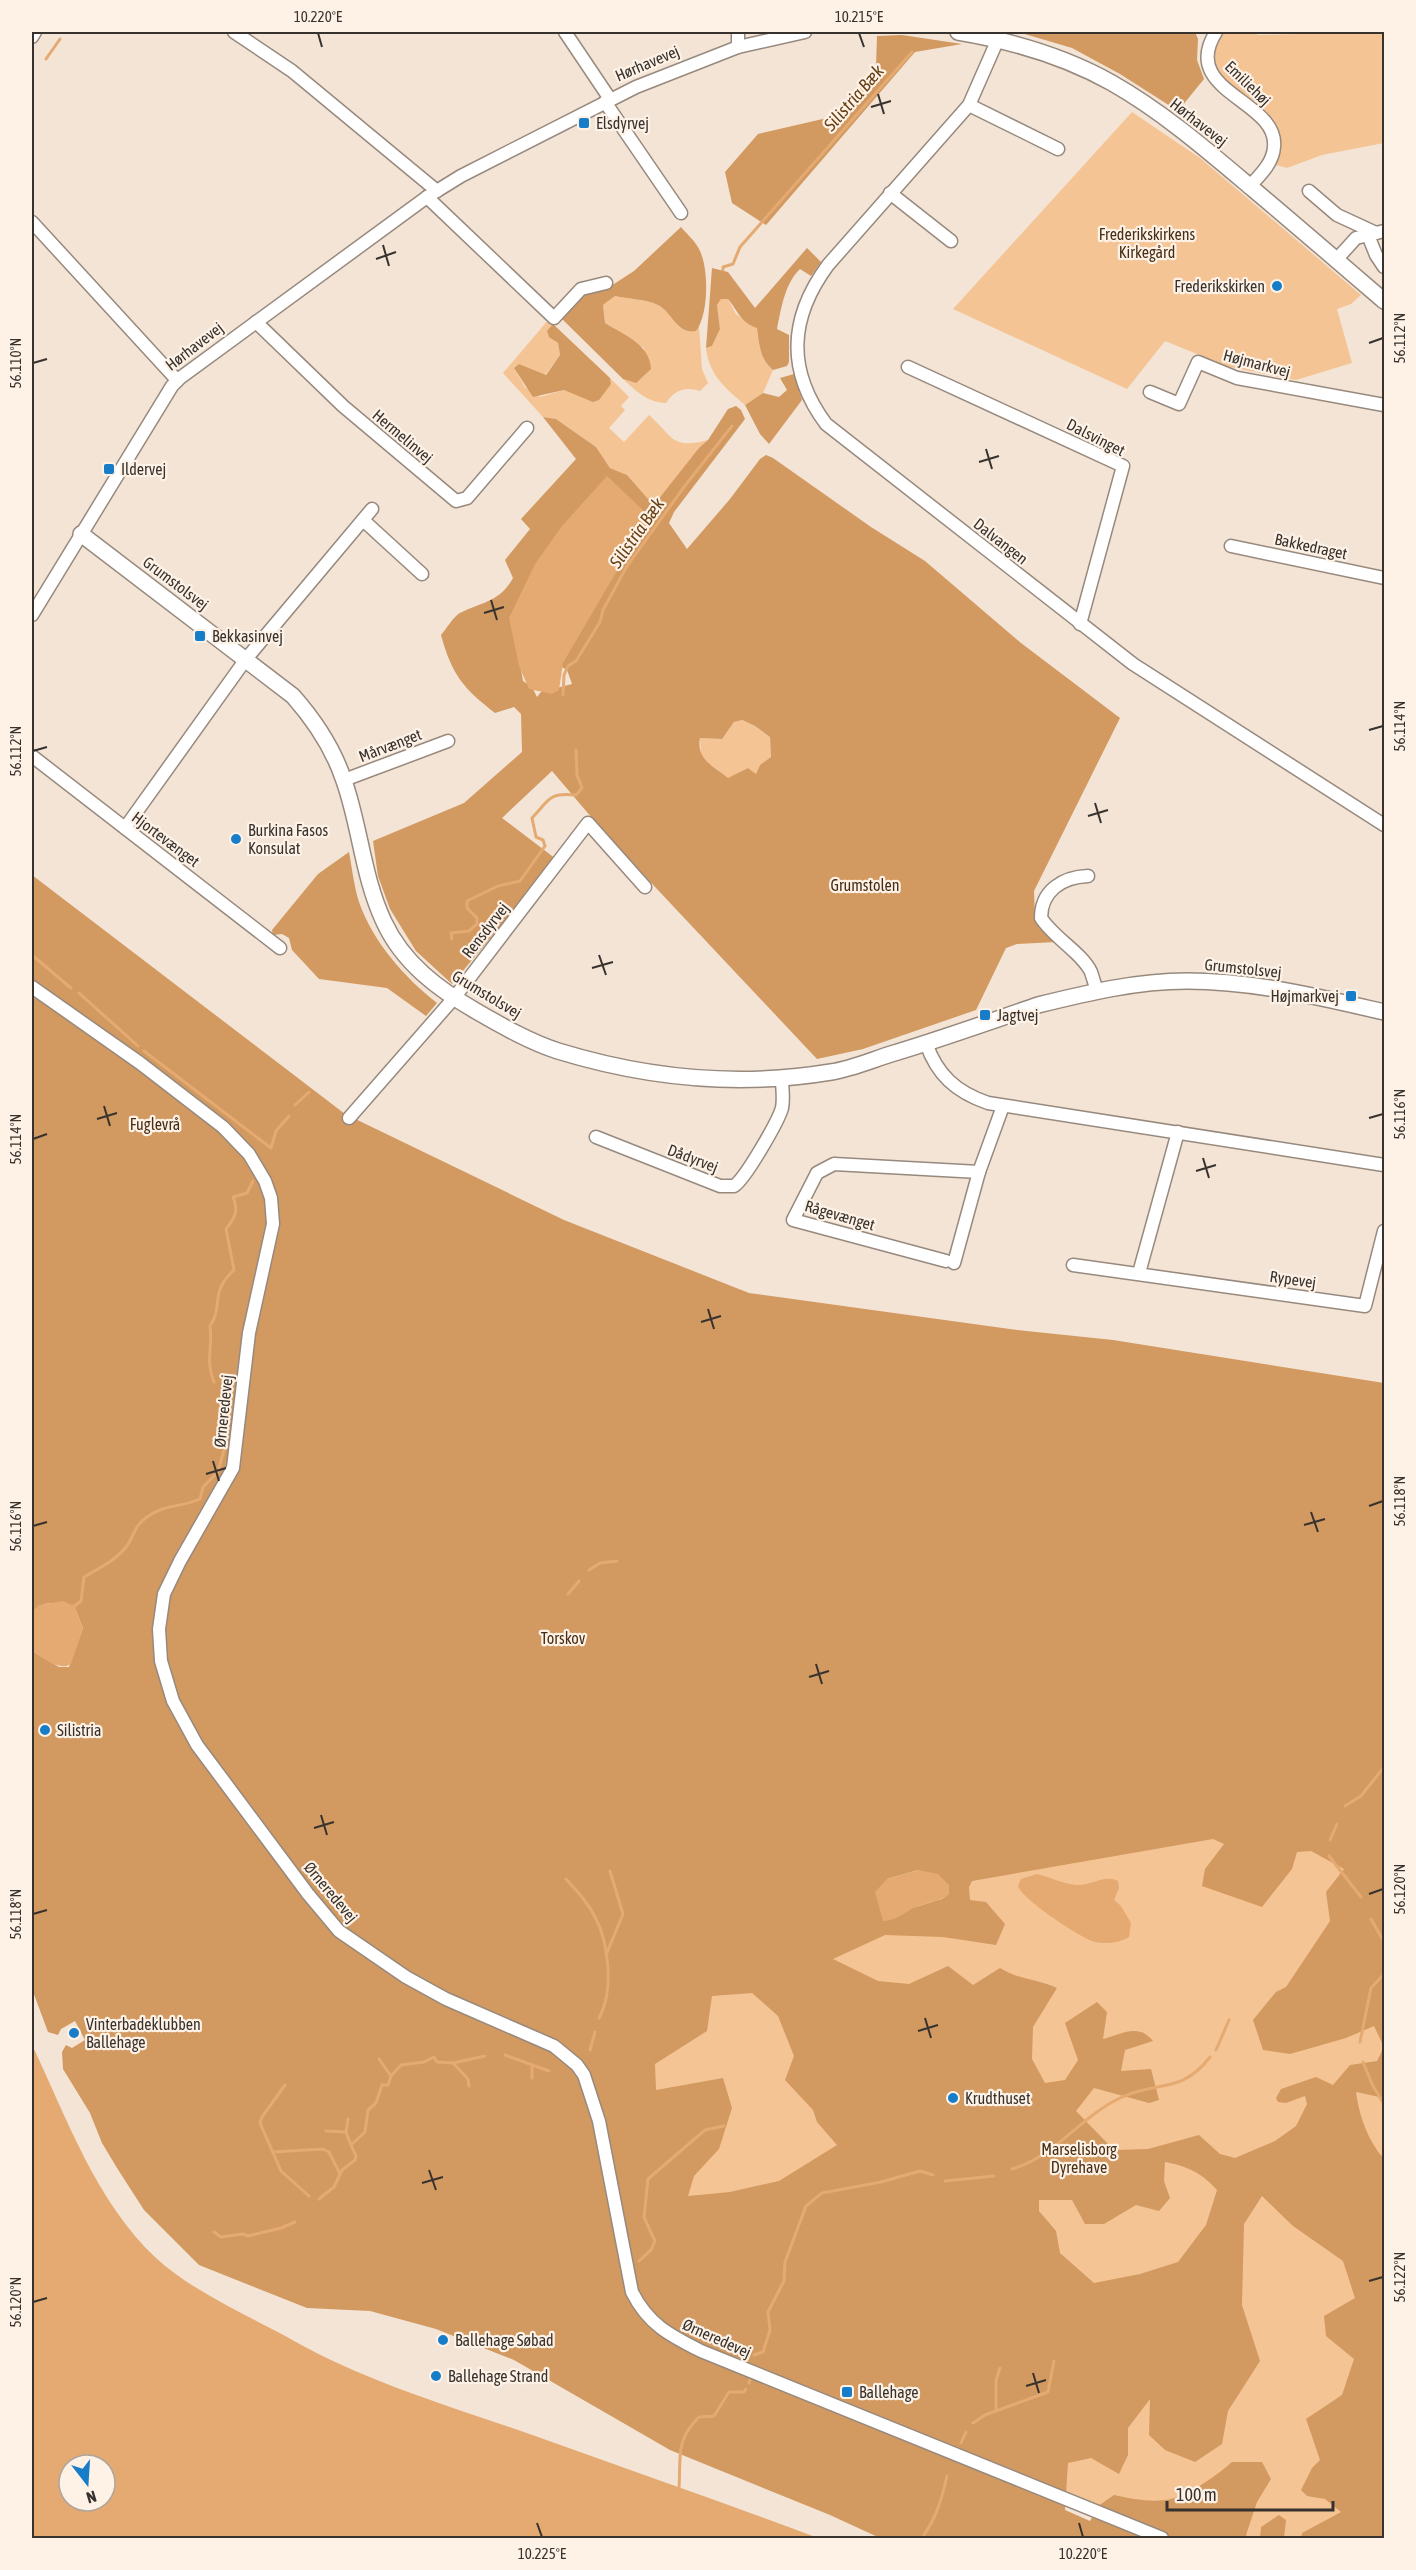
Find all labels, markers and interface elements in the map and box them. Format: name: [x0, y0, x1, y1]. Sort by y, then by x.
text: 10.220°E: [294, 8, 343, 25]
text: 10.215°E: [835, 8, 884, 25]
street label: Hørhavevej: [612, 41, 682, 85]
street label: Emiliehøj: [1221, 57, 1274, 110]
water label: Silistria Bæk: [819, 60, 889, 136]
street label: Hørhavevej: [1166, 94, 1231, 151]
place label: Elsdyrvej: [596, 114, 649, 133]
marker: Elsdyrvej: [577, 116, 591, 130]
park label: Frederikskirkens Kirkegård: [1099, 225, 1196, 262]
place label: Frederikskirken: [1174, 277, 1265, 295]
marker: Frederikskirken: [1270, 279, 1284, 293]
text: 56.112°N: [1391, 313, 1408, 363]
street label: Hørhavevej: [162, 318, 227, 375]
text: 56.110°N: [7, 338, 24, 388]
street label: Højmarkvej: [1221, 345, 1292, 382]
street label: Hermelinvej: [369, 406, 437, 467]
street label: Dalsvinget: [1063, 415, 1128, 460]
place label: Ildervej: [121, 460, 166, 479]
marker: Ildervej: [102, 462, 116, 476]
water label: Silistria Bæk: [604, 493, 669, 573]
street label: Dalvangen: [970, 514, 1032, 568]
street label: Bakkedraget: [1273, 530, 1349, 564]
street label: Grumstolsvej: [139, 553, 212, 614]
place label: Bekkasinvej: [212, 627, 283, 646]
marker: Bekkasinvej: [193, 629, 207, 643]
text: 56.114°N: [1391, 701, 1408, 751]
street label: Mårvænget: [356, 725, 425, 766]
text: 56.112°N: [7, 726, 24, 776]
street label: Hjortevænget: [128, 808, 204, 871]
place label: Burkina Fasos Konsulat: [248, 821, 328, 857]
marker: Burkina Fasos Konsulat: [229, 832, 243, 846]
park label: Grumstolen: [830, 876, 900, 894]
street label: Rensdyrvej: [458, 899, 513, 962]
street label: Grumstolsvej: [1203, 955, 1282, 982]
street label: Grumstolsvej: [449, 966, 525, 1022]
place label: Højmarkvej: [1270, 987, 1339, 1006]
marker: Højmarkvej: [1344, 989, 1358, 1003]
place label: Jagtvej: [997, 1006, 1038, 1025]
marker: Jagtvej: [978, 1008, 992, 1022]
text: 56.116°N: [1391, 1089, 1408, 1139]
text: 56.114°N: [7, 1114, 24, 1164]
park label: Fuglevrå: [130, 1115, 180, 1134]
street label: Dådyrvej: [665, 1140, 721, 1177]
street label: Rågevænget: [803, 1196, 878, 1235]
street label: Rypevej: [1269, 1267, 1317, 1292]
street label: Ørneredevej: [210, 1374, 237, 1448]
text: 56.118°N: [1391, 1476, 1408, 1526]
text: 56.116°N: [7, 1501, 24, 1551]
park label: Torskov: [541, 1629, 586, 1647]
place label: Silistria: [57, 1721, 101, 1739]
marker: Silistria: [38, 1723, 52, 1737]
street label: Ørneredevej: [300, 1858, 361, 1926]
text: 56.120°N: [1391, 1864, 1408, 1914]
text: 56.118°N: [7, 1889, 24, 1939]
place label: Vinterbadeklubben Ballehage: [86, 2015, 201, 2052]
marker: Vinterbadeklubben Ballehage: [67, 2026, 81, 2040]
place label: Krudthuset: [965, 2089, 1031, 2107]
marker: Krudthuset: [946, 2091, 960, 2105]
park label: Marselisborg Dyrehave: [1041, 2140, 1117, 2177]
text: 56.122°N: [1391, 2252, 1408, 2302]
text: 56.120°N: [7, 2277, 24, 2327]
street label: Ørneredevej: [680, 2315, 754, 2362]
place label: Ballehage Søbad: [455, 2331, 554, 2350]
marker: Ballehage Søbad: [436, 2333, 450, 2347]
place label: Ballehage Strand: [448, 2367, 548, 2386]
marker: Ballehage Strand: [429, 2369, 443, 2383]
place label: Ballehage: [859, 2383, 919, 2402]
marker: Ballehage: [840, 2385, 854, 2399]
north arrow: [57, 2453, 117, 2513]
scale bar: [1167, 2474, 1334, 2512]
text: 100 m: [1176, 2484, 1217, 2505]
text: N: [84, 2487, 99, 2507]
text: 10.225°E: [518, 2545, 567, 2562]
text: 10.220°E: [1059, 2545, 1108, 2562]

